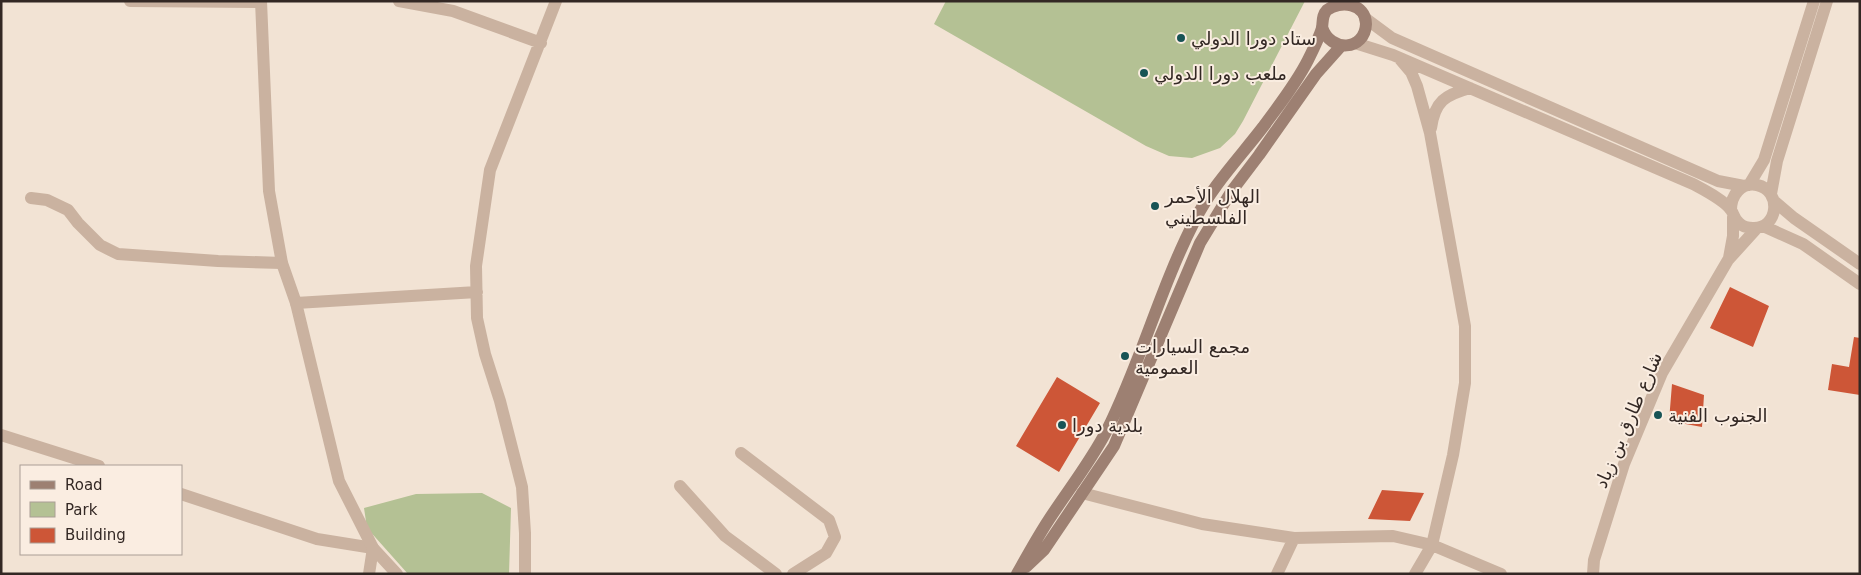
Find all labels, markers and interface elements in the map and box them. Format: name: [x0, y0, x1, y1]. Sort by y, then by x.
place label: ستاد دورا الدولي: [1191, 28, 1316, 50]
marker: ستاد دورا الدولي: [1175, 32, 1187, 44]
place label: ملعب دورا الدولي: [1154, 63, 1287, 85]
marker: ملعب دورا الدولي: [1138, 67, 1150, 79]
place label: الهلال الأحمر الفلسطيني: [1164, 186, 1260, 229]
marker: الهلال الأحمر الفلسطيني: [1149, 200, 1161, 212]
place label: مجمع السيارات العمومية: [1135, 336, 1250, 379]
street label: شارع طارق بن زياد: [1590, 349, 1667, 491]
marker: مجمع السيارات العمومية: [1119, 350, 1131, 362]
place label: الجنوب الفنية: [1668, 405, 1768, 427]
marker: الجنوب الفنية: [1652, 409, 1664, 421]
place label: بلدية دورا: [1072, 415, 1143, 437]
marker: بلدية دورا: [1056, 419, 1068, 431]
legend: [20, 465, 182, 555]
text: Road: [65, 476, 103, 494]
text: Park: [65, 501, 98, 519]
text: Building: [65, 526, 126, 544]

